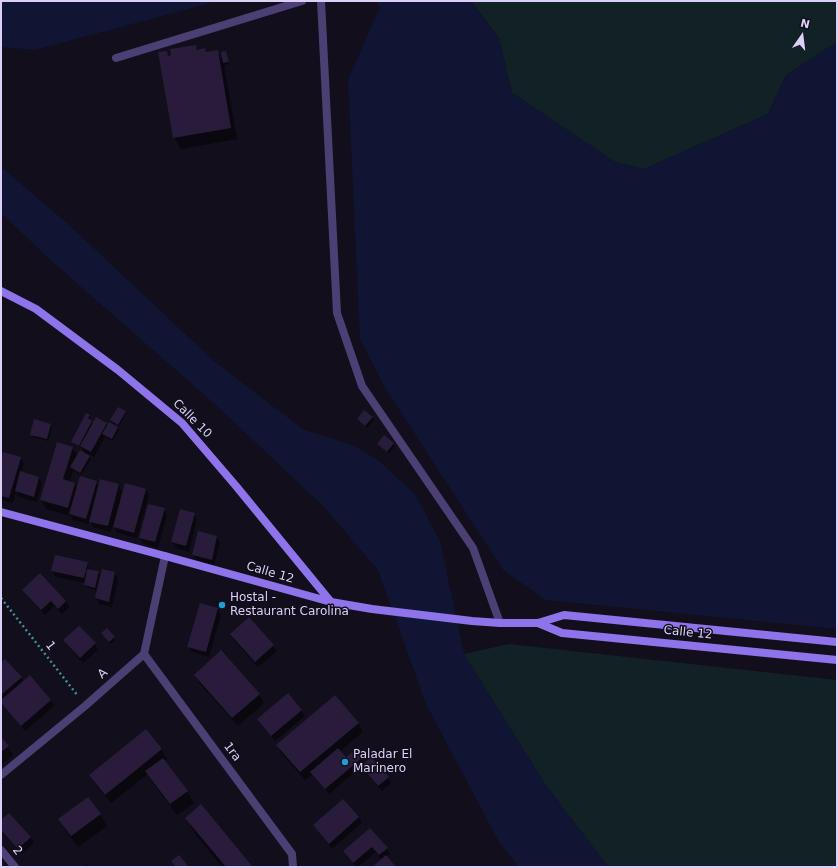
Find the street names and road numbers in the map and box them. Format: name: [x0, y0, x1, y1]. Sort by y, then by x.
street label: Calle 10: [170, 397, 214, 441]
street label: Calle 12: [245, 559, 295, 587]
street label: Calle 12: [663, 623, 713, 643]
street label: 1: [42, 639, 58, 653]
street label: A: [95, 666, 111, 682]
street label: 1ra: [220, 740, 244, 764]
street label: 2: [9, 844, 25, 858]

